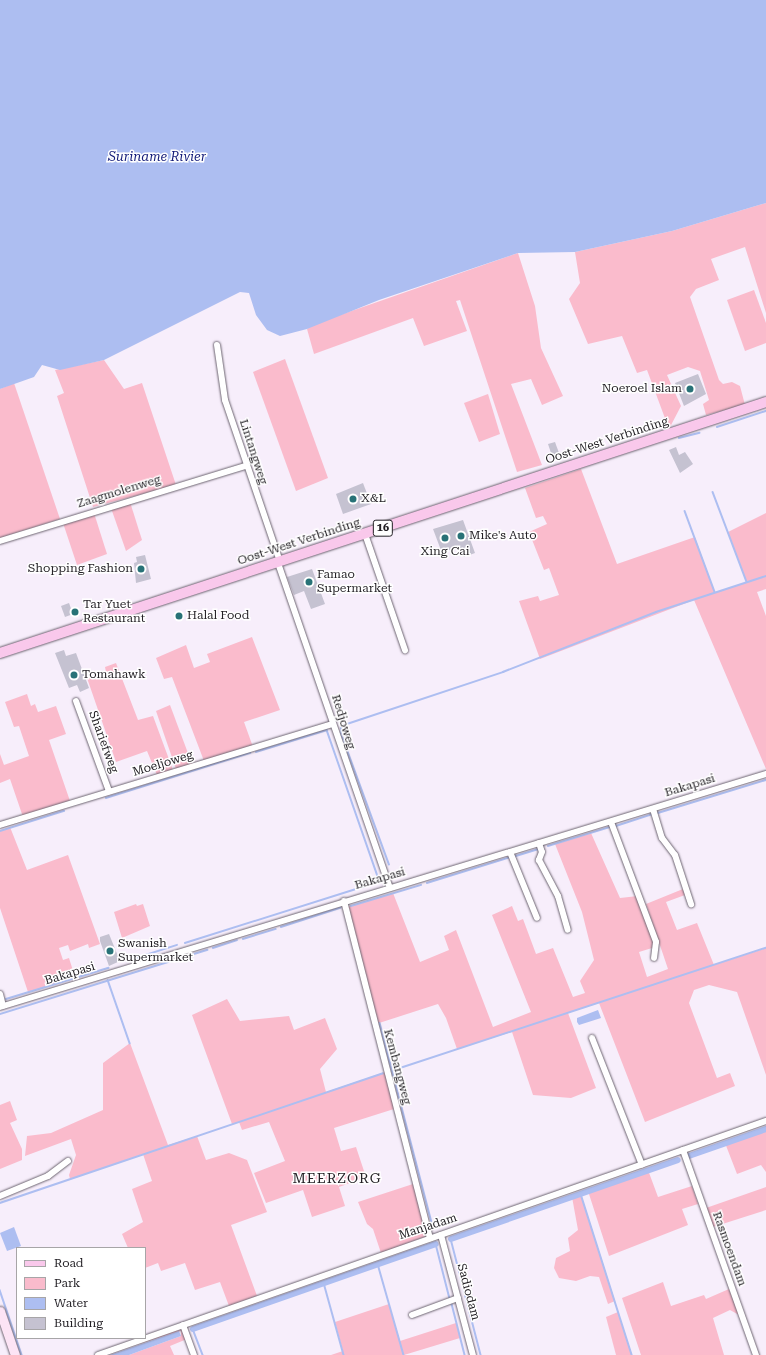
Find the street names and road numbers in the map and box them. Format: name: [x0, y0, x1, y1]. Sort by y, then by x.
street label: Oost-West Verbinding: [544, 414, 670, 468]
street label: Lintangweg: [236, 418, 270, 486]
street label: Zaagmolenweg: [76, 472, 162, 512]
street label: Oost-West Verbinding: [236, 515, 362, 569]
road number: 16: [372, 519, 394, 537]
street label: Redjoweg: [328, 693, 358, 751]
street label: Shariefweg: [85, 709, 121, 775]
street label: Moeljoweg: [131, 748, 195, 780]
street label: Bakapasi: [663, 772, 717, 800]
street label: Bakapasi: [353, 865, 407, 893]
street label: Bakapasi: [43, 960, 97, 988]
street label: Kembangweg: [380, 1028, 414, 1106]
street label: Rasmoendam: [709, 1210, 749, 1288]
street label: Manjadam: [397, 1211, 459, 1243]
street label: Sadiodam: [454, 1262, 482, 1322]

